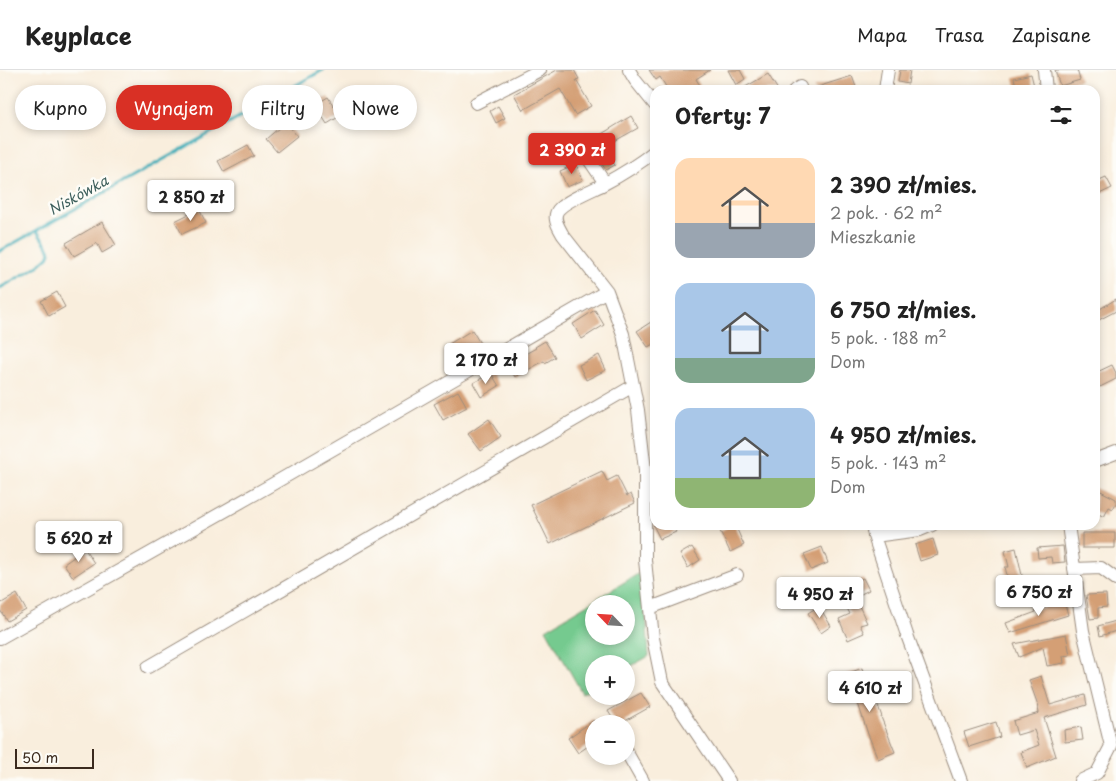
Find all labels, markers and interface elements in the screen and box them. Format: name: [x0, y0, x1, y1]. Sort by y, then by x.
text: Keyplace: [25, 17, 132, 53]
text: Mapa: [857, 21, 907, 48]
text: Trasa: [935, 21, 984, 48]
text: Zapisane: [1012, 21, 1091, 48]
chip: Kupno: [15, 85, 106, 130]
chip: Wynajem: [116, 85, 232, 130]
chip: Filtry: [242, 85, 323, 130]
chip: Nowe: [333, 85, 417, 130]
text: Oferty: 7: [675, 99, 770, 131]
icon: filters: [1047, 101, 1075, 129]
pin: 2 390 zł: [520, 132, 624, 175]
text: 2 390 zł: [539, 137, 605, 161]
text: 2 390 zł/mies.: [830, 168, 977, 200]
water label: Niskówka: [44, 169, 113, 220]
icon: home: [715, 178, 775, 238]
pin: 2 850 zł: [139, 180, 243, 222]
text: 2 850 zł: [158, 184, 224, 208]
text: 2 pok. · 62 m²: [830, 200, 942, 224]
text: Mieszkanie: [830, 224, 916, 248]
text: 6 750 zł/mies.: [830, 293, 976, 325]
icon: home: [715, 303, 775, 363]
text: 5 pok. · 188 m²: [830, 325, 947, 349]
pin: 2 170 zł: [434, 342, 538, 385]
text: 2 170 zł: [455, 347, 517, 371]
text: Dom: [830, 349, 866, 373]
text: 4 950 zł/mies.: [830, 418, 977, 450]
icon: home: [715, 428, 775, 488]
text: 5 pok. · 143 m²: [830, 450, 946, 474]
text: Dom: [830, 474, 866, 498]
pin: 5 620 zł: [27, 520, 131, 563]
text: 5 620 zł: [46, 525, 112, 549]
pin: 6 750 zł: [987, 574, 1091, 617]
pin: 4 950 zł: [768, 576, 872, 619]
text: 6 750 zł: [1007, 579, 1071, 603]
text: 4 950 zł: [787, 581, 853, 605]
north arrow: [585, 595, 635, 645]
map controls: [585, 595, 635, 765]
button: +: [585, 655, 635, 705]
pin: 4 610 zł: [818, 670, 922, 713]
text: 4 610 zł: [839, 675, 901, 699]
button: −: [585, 715, 635, 765]
scale bar: [15, 746, 94, 769]
text: 50 m: [22, 747, 58, 768]

